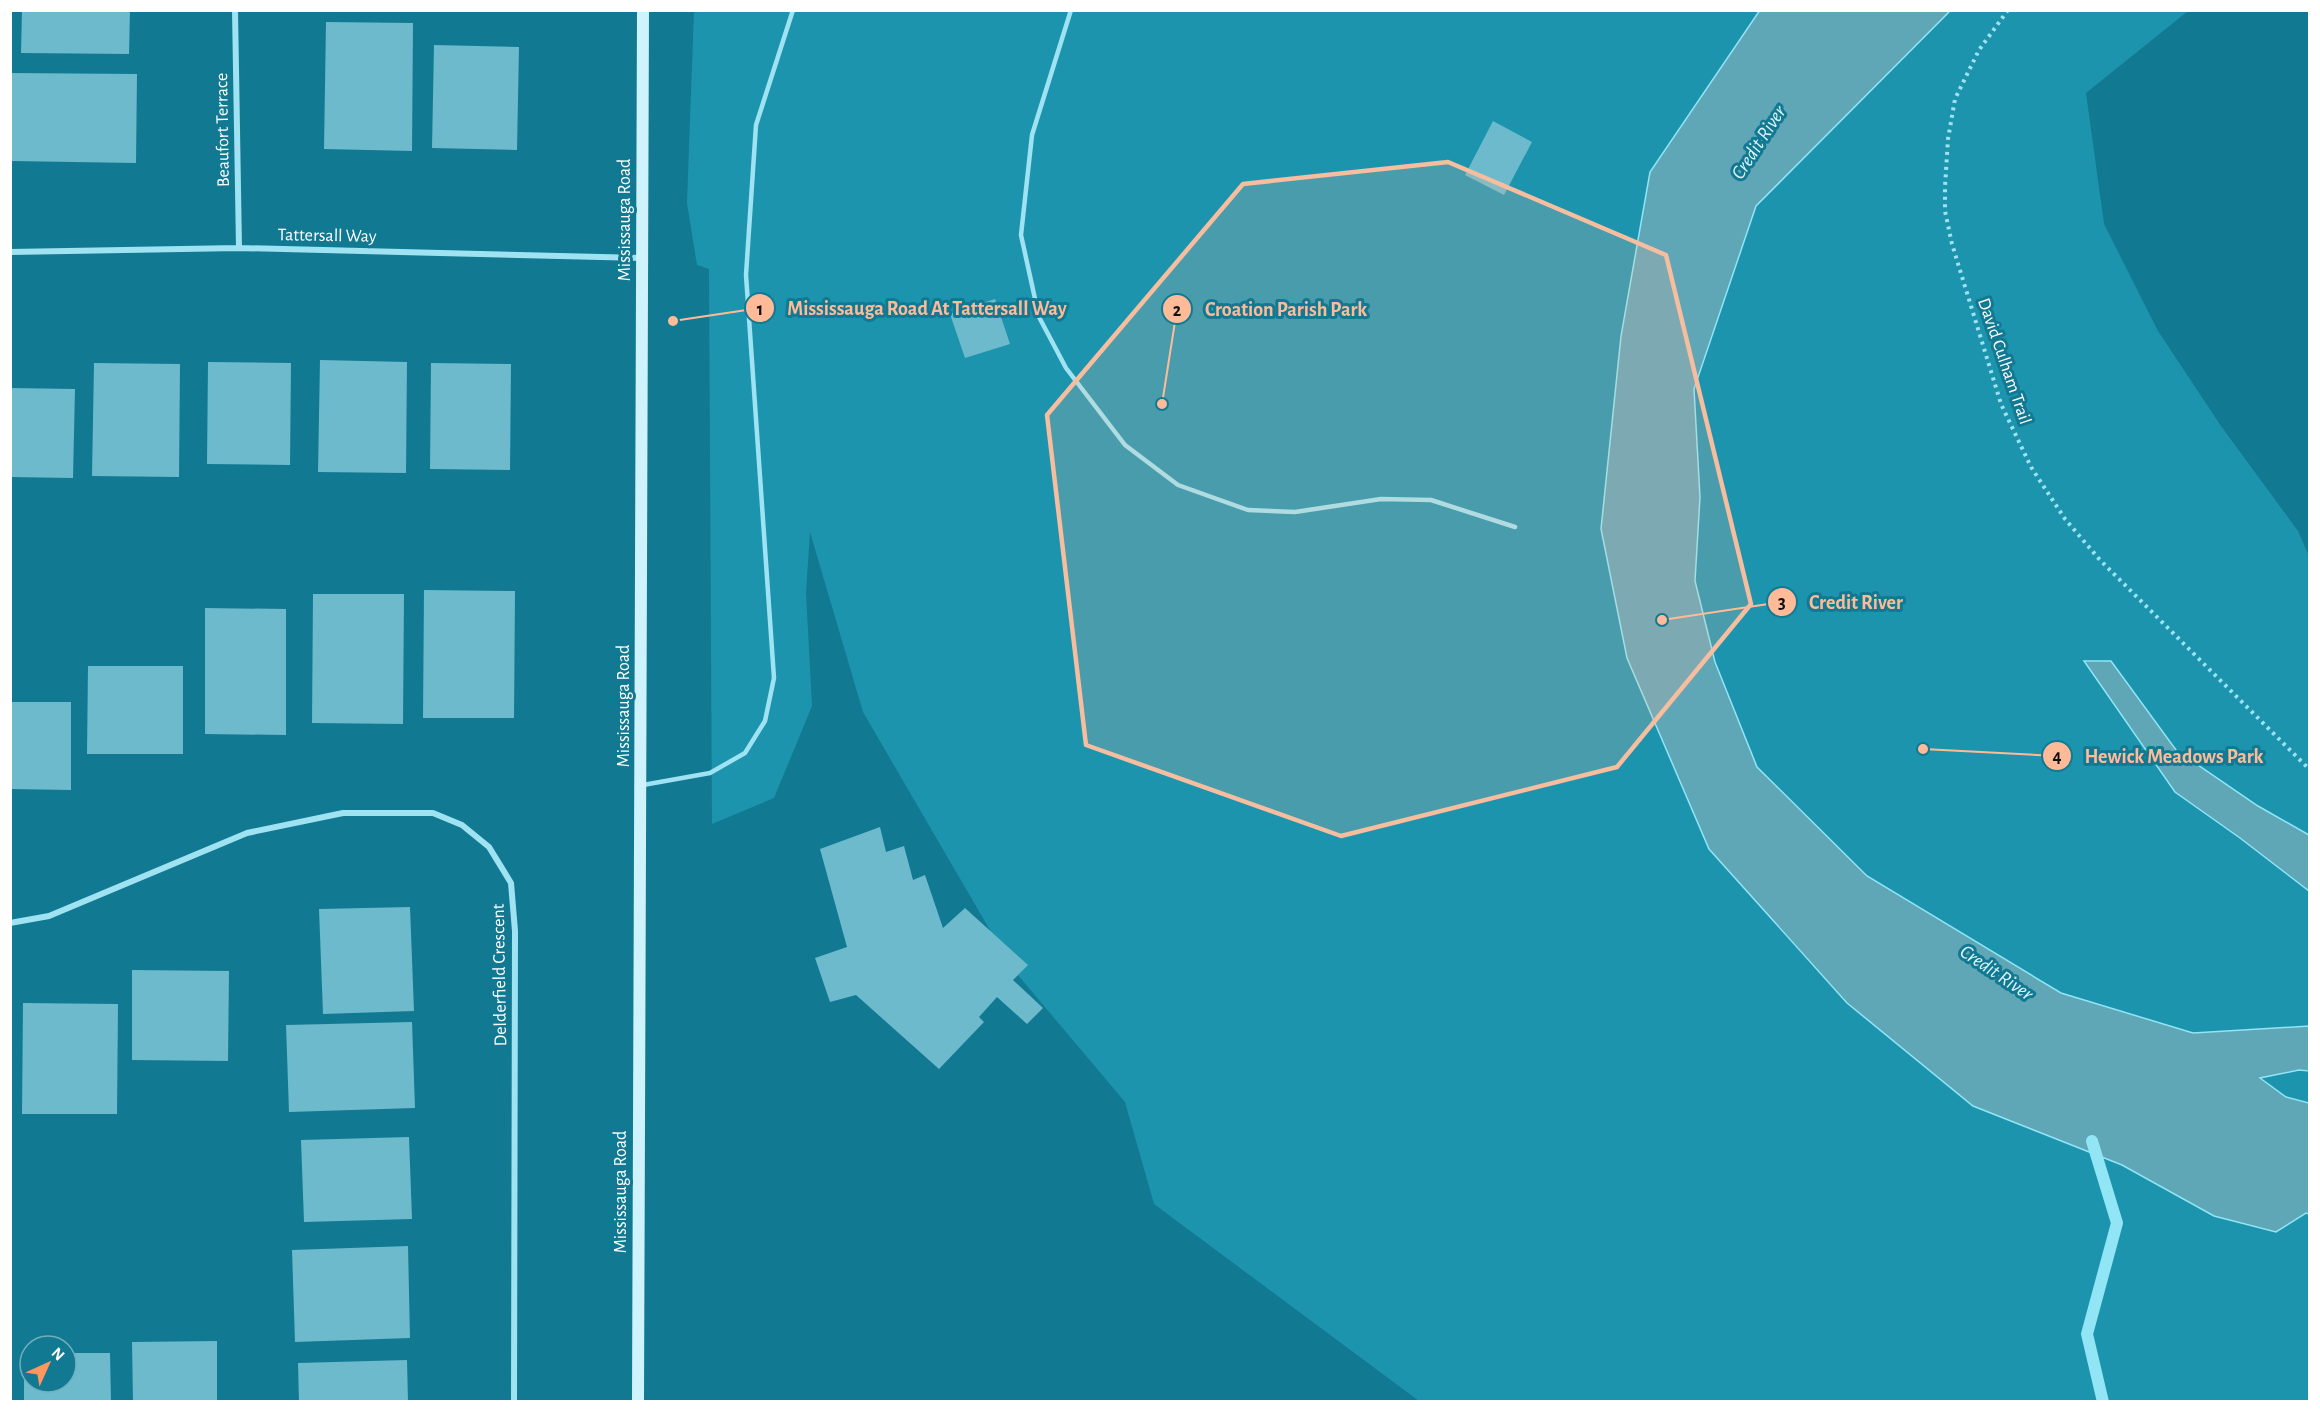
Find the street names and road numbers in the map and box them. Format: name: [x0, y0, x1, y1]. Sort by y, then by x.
street label: Beaufort Terrace: [213, 73, 233, 187]
street label: Mississauga Road: [616, 159, 634, 281]
street label: Tattersall Way: [277, 226, 377, 246]
street label: David Culham Trail: [1974, 296, 2034, 427]
street label: Mississauga Road: [615, 645, 633, 767]
street label: Delderfield Crescent: [490, 903, 510, 1047]
street label: Mississauga Road: [612, 1131, 630, 1253]

